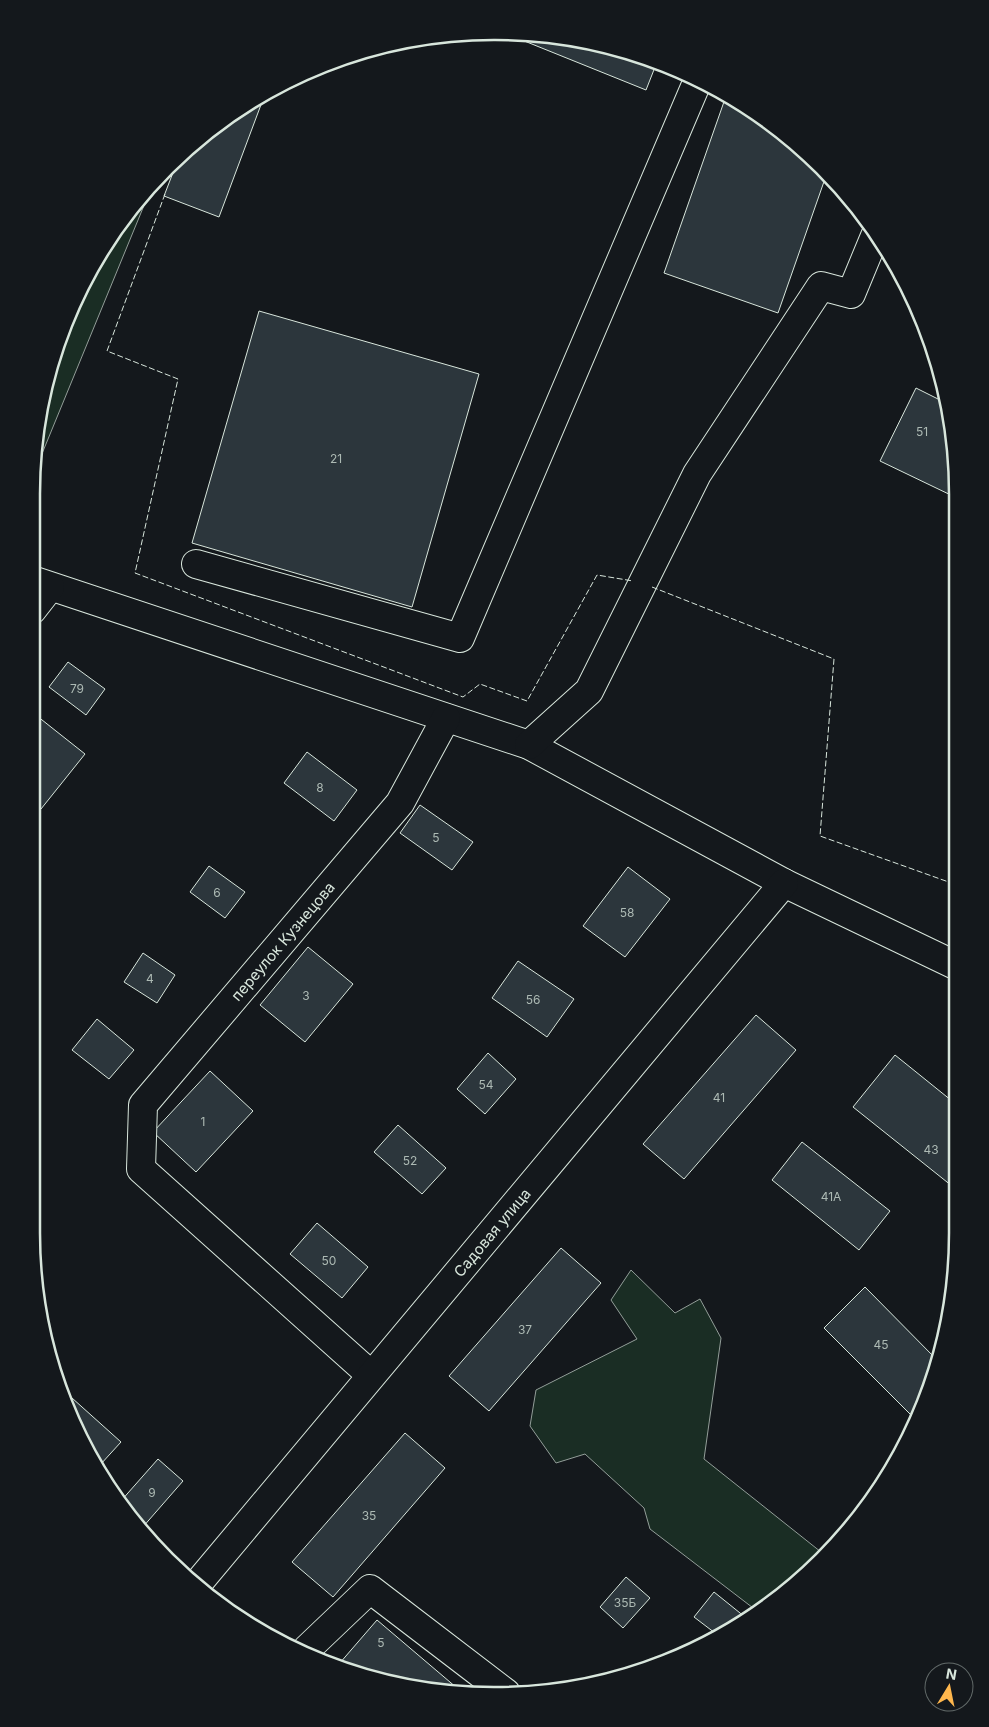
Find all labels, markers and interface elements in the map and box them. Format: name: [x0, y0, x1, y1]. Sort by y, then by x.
house number: 51: [916, 424, 928, 439]
house number: 21: [330, 451, 342, 466]
house number: 79: [70, 681, 84, 696]
house number: 8: [316, 780, 324, 795]
house number: 5: [432, 830, 440, 845]
street label: переулок Кузнецова: [226, 878, 338, 1005]
house number: 6: [213, 885, 221, 900]
house number: 58: [620, 905, 634, 920]
house number: 4: [146, 971, 154, 986]
house number: 3: [302, 988, 310, 1003]
house number: 56: [526, 992, 540, 1007]
house number: 54: [478, 1077, 494, 1092]
house number: 41: [713, 1090, 725, 1105]
house number: 1: [201, 1114, 205, 1129]
house number: 43: [923, 1142, 939, 1157]
house number: 52: [403, 1153, 417, 1168]
street label: Садовая улица: [449, 1184, 534, 1281]
house number: 41А: [821, 1189, 841, 1204]
house number: 50: [322, 1253, 336, 1268]
house number: 37: [518, 1322, 532, 1337]
house number: 45: [873, 1337, 889, 1352]
house number: 9: [148, 1485, 156, 1500]
house number: 35: [362, 1508, 376, 1523]
house number: 35Б: [614, 1595, 636, 1610]
house number: 5: [377, 1635, 385, 1650]
north arrow: [924, 1662, 974, 1712]
text: N: [945, 1664, 958, 1683]

